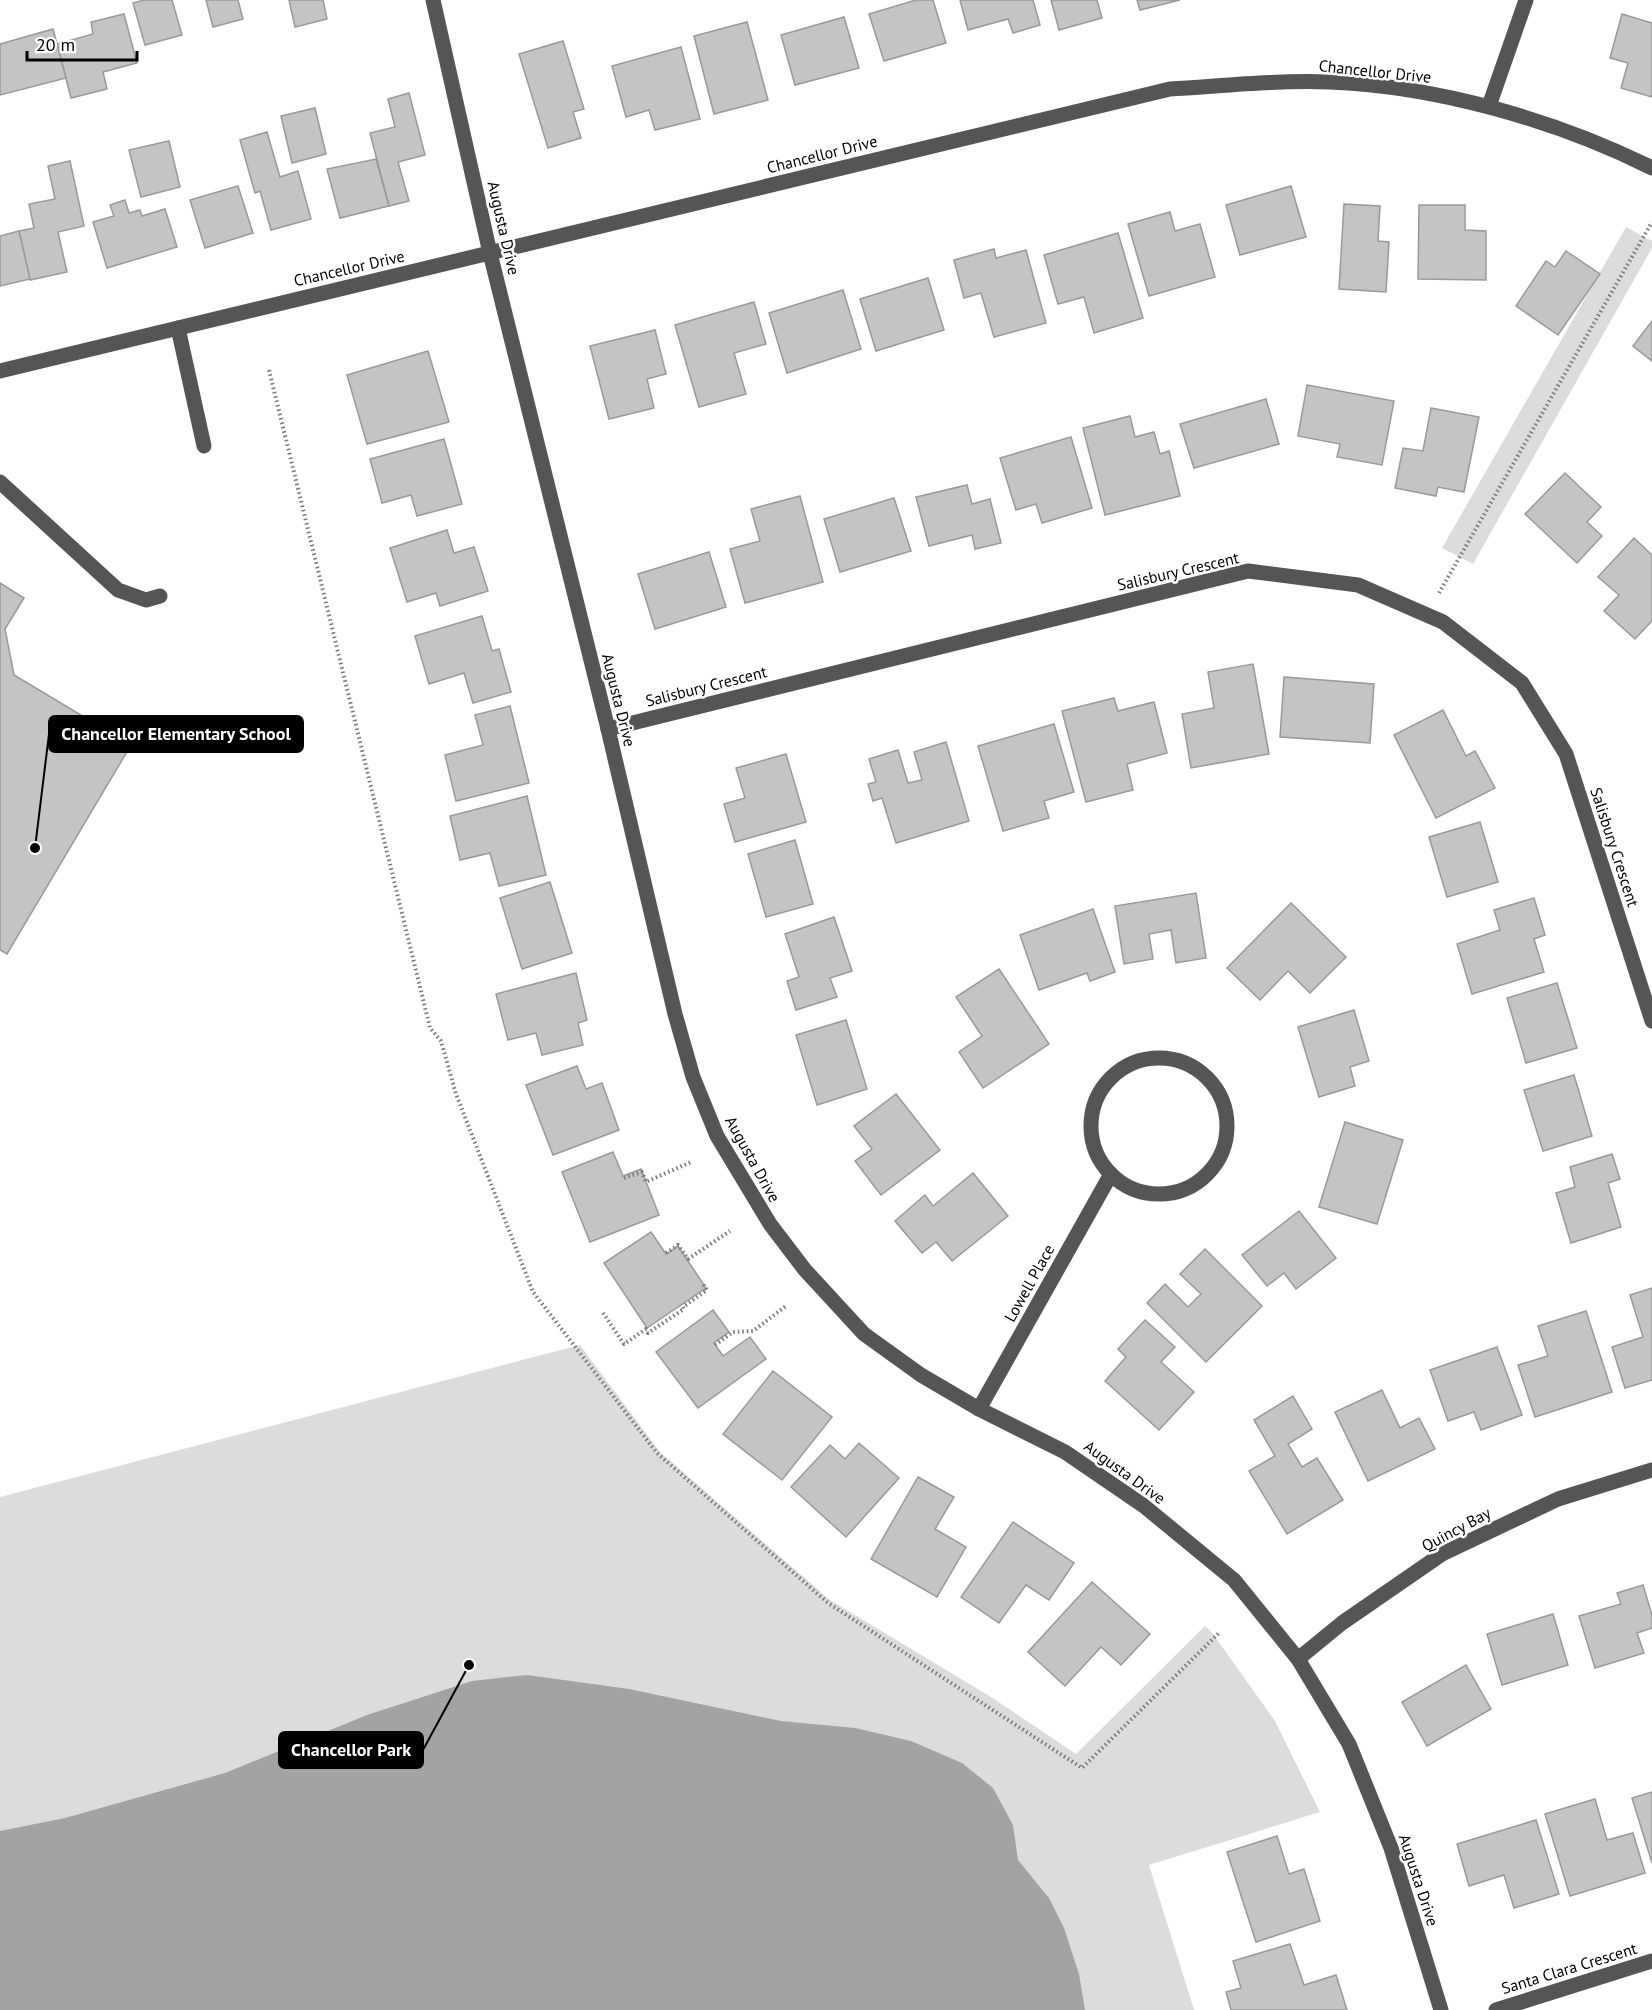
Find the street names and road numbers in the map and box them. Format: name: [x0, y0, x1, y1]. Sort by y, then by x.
street label: Chancellor Drive: [1318, 55, 1432, 87]
street label: Chancellor Drive: [765, 131, 879, 177]
street label: Augusta Drive: [484, 179, 524, 277]
street label: Chancellor Drive: [292, 246, 406, 290]
street label: Salisbury Crescent: [1115, 547, 1241, 595]
street label: Augusta Drive: [598, 651, 640, 749]
street label: Salisbury Crescent: [643, 661, 769, 711]
street label: Salisbury Crescent: [1586, 785, 1644, 910]
street label: Augusta Drive: [721, 1112, 785, 1206]
street label: Lowell Place: [1000, 1241, 1058, 1325]
street label: Augusta Drive: [1081, 1436, 1169, 1508]
street label: Quincy Bay: [1418, 1502, 1495, 1556]
street label: Augusta Drive: [1395, 1832, 1443, 1928]
street label: Santa Clara Crescent: [1499, 1938, 1640, 1998]

